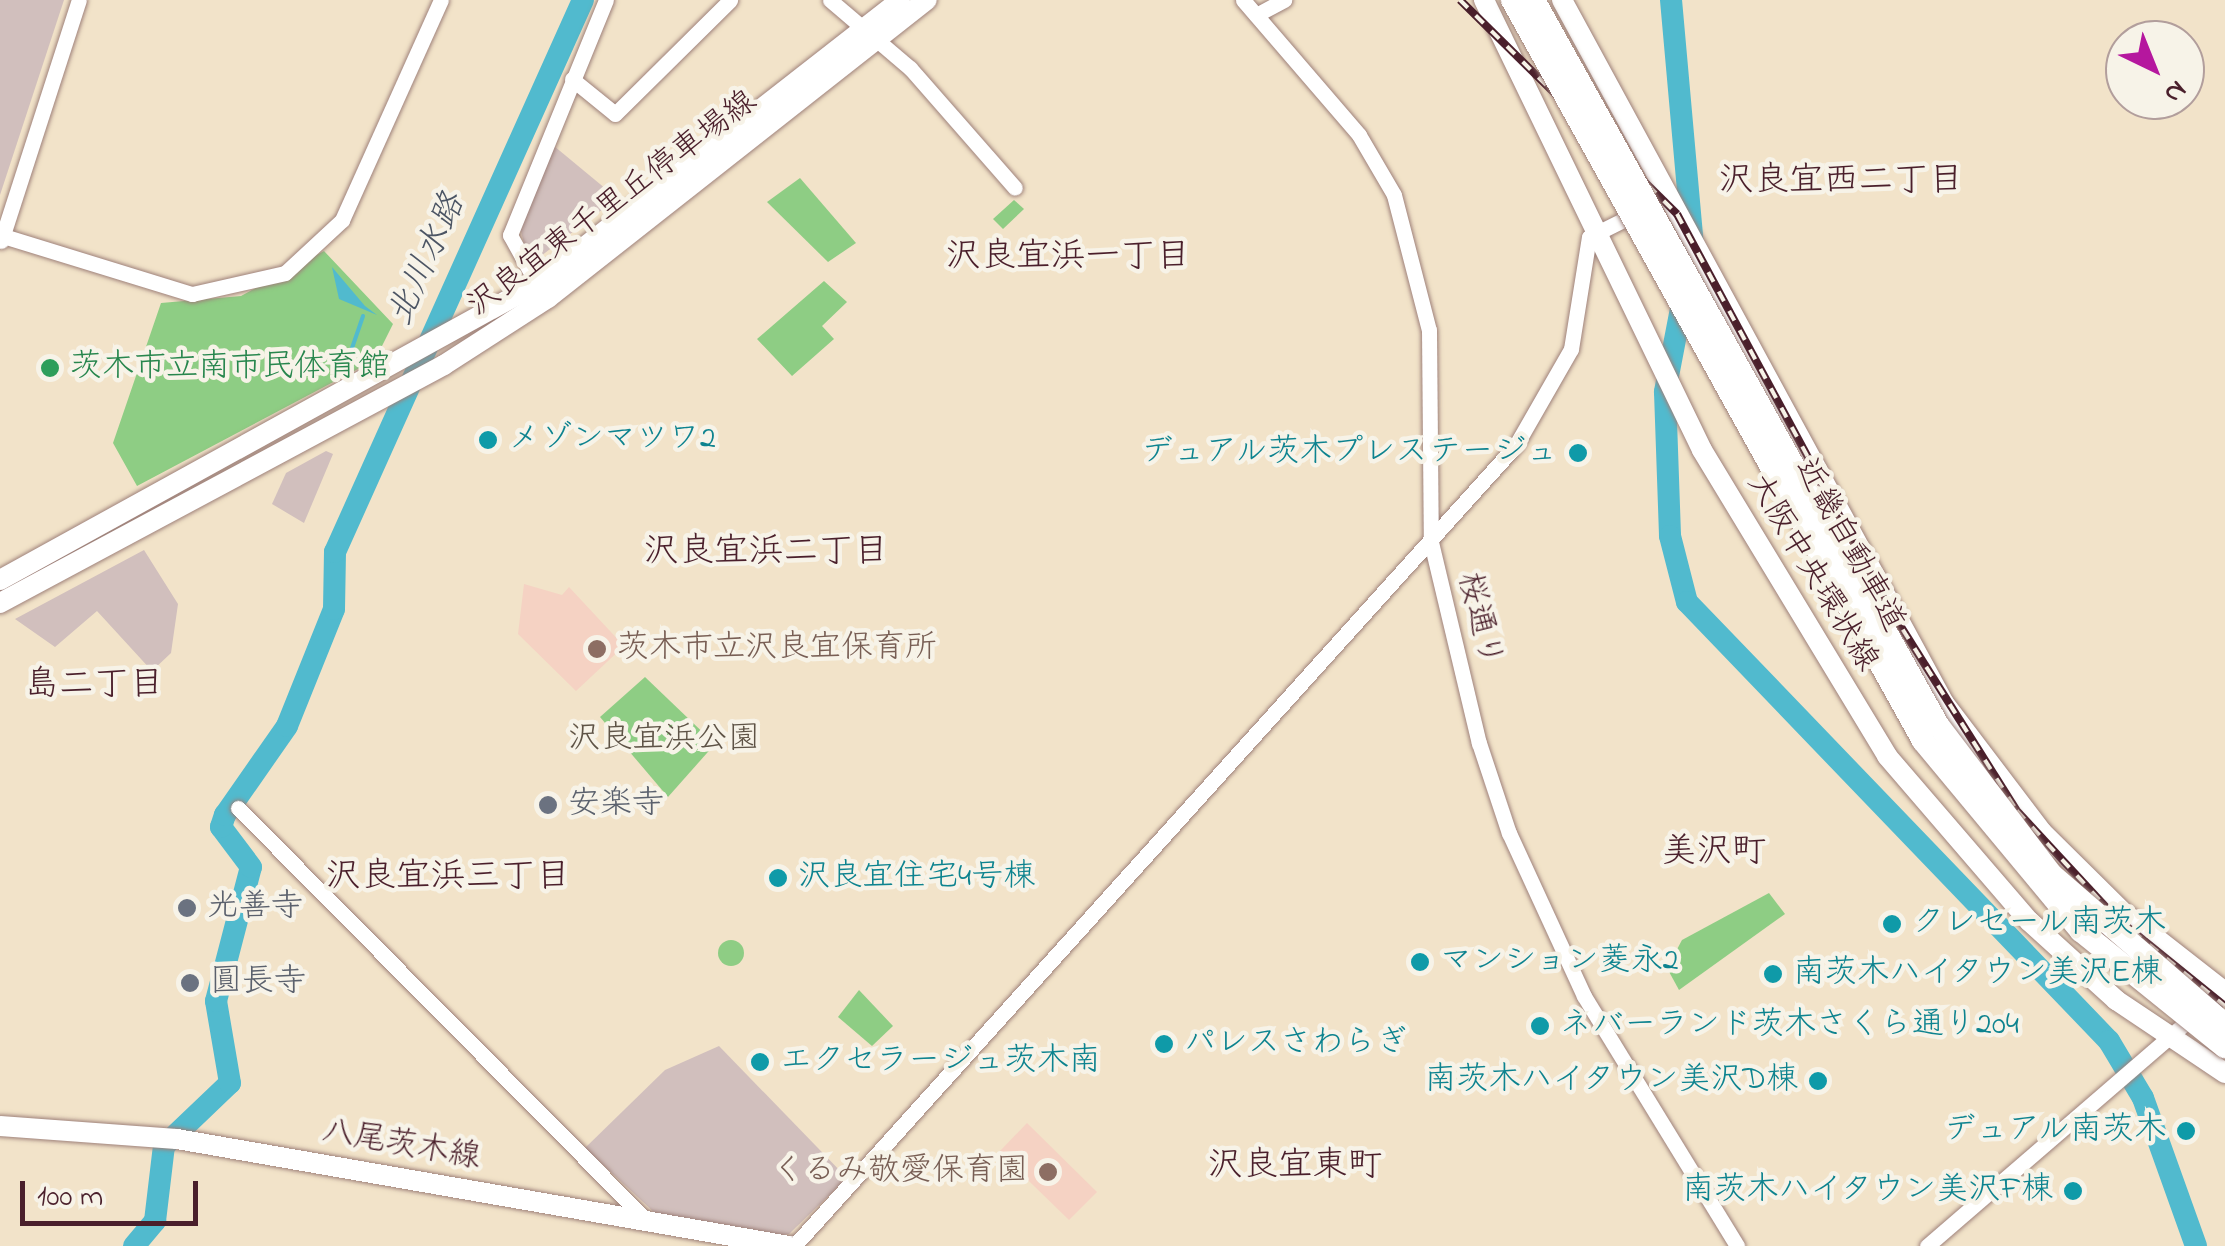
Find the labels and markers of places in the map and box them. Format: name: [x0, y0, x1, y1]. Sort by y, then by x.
place label: 茨木市立南市民体育館: [70, 349, 390, 387]
marker: 茨木市立南市民体育館: [39, 357, 61, 379]
place label: メゾンマツワ2: [508, 421, 716, 459]
marker: メゾンマツワ2: [477, 429, 499, 451]
place label: デュアル茨木プレステージュ: [1142, 434, 1558, 472]
marker: デュアル茨木プレステージュ: [1567, 442, 1589, 464]
place label: 茨木市立沢良宜保育所: [617, 630, 937, 668]
marker: 茨木市立沢良宜保育所: [586, 638, 608, 660]
place label: 安楽寺: [568, 786, 664, 824]
marker: 安楽寺: [537, 794, 559, 816]
place label: 沢良宜住宅4号棟: [798, 859, 1035, 897]
marker: 沢良宜住宅4号棟: [767, 867, 789, 889]
place label: 光善寺: [207, 889, 303, 927]
marker: 光善寺: [176, 897, 198, 919]
place label: クレセール南茨木: [1912, 905, 2168, 943]
marker: クレセール南茨木: [1881, 913, 1903, 935]
place label: マンション菱永2: [1440, 943, 1680, 981]
marker: マンション菱永2: [1409, 951, 1431, 973]
place label: 南茨木ハイタウン美沢E棟: [1793, 955, 2164, 993]
marker: 南茨木ハイタウン美沢E棟: [1762, 963, 1784, 985]
place label: 圓長寺: [210, 964, 306, 1002]
marker: 圓長寺: [179, 972, 201, 994]
place label: ネバーランド茨木さくら通り204: [1560, 1007, 2019, 1045]
marker: ネバーランド茨木さくら通り204: [1529, 1015, 1551, 1037]
place label: パレスさわらぎ: [1184, 1025, 1408, 1063]
marker: パレスさわらぎ: [1153, 1033, 1175, 1055]
place label: エクセラージュ茨木南: [780, 1043, 1100, 1081]
marker: エクセラージュ茨木南: [749, 1051, 771, 1073]
place label: 南茨木ハイタウン美沢D棟: [1423, 1062, 1798, 1100]
marker: 南茨木ハイタウン美沢D棟: [1807, 1070, 1829, 1092]
place label: デュアル南茨木: [1942, 1112, 2166, 1150]
marker: デュアル南茨木: [2175, 1120, 2197, 1142]
place label: くるみ敬愛保育園: [772, 1153, 1028, 1191]
marker: くるみ敬愛保育園: [1037, 1161, 1059, 1183]
place label: 南茨木ハイタウン美沢F棟: [1680, 1172, 2053, 1210]
marker: 南茨木ハイタウン美沢F棟: [2062, 1180, 2084, 1202]

